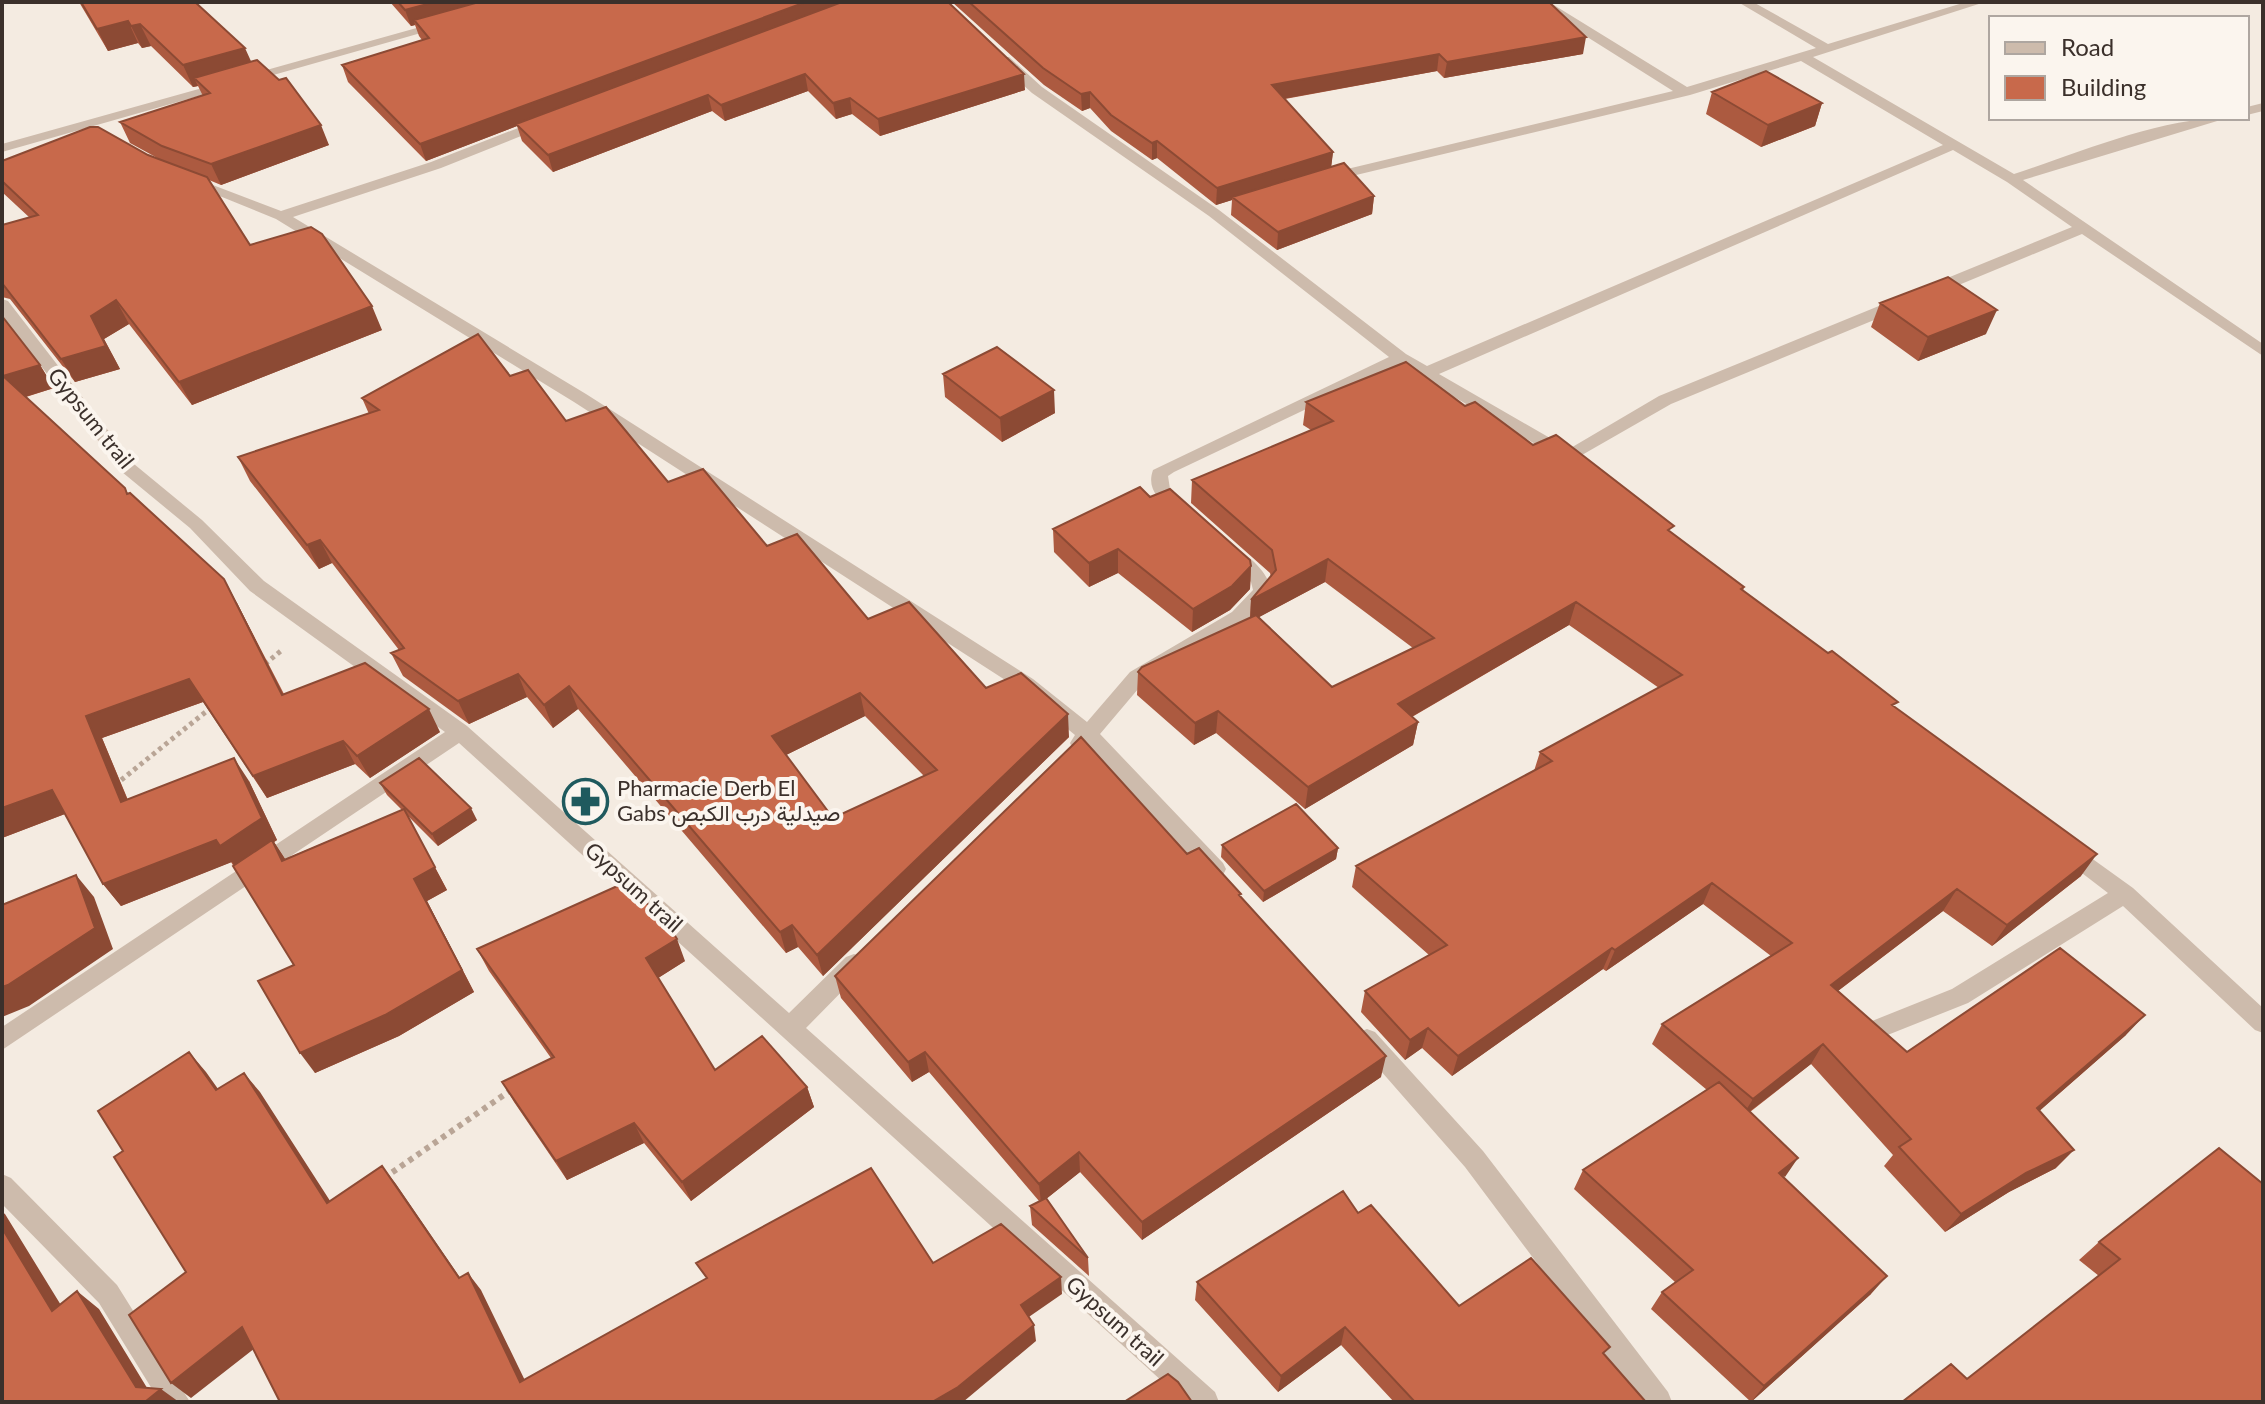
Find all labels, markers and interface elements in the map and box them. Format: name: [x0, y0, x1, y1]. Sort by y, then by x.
legend: [1989, 16, 2249, 120]
text: Road: [2061, 32, 2114, 61]
text: Building: [2061, 72, 2146, 101]
street label: Gypsum trail: [43, 362, 140, 474]
place label: Pharmacie Derb El Gabs صيدلية درب الكبص: [617, 774, 840, 827]
pharmacy icon: Pharmacie Derb El Gabs صيدلية درب الكبص: [562, 777, 610, 825]
street label: Gypsum trail: [580, 836, 689, 937]
street label: Gypsum trail: [1061, 1270, 1170, 1371]

